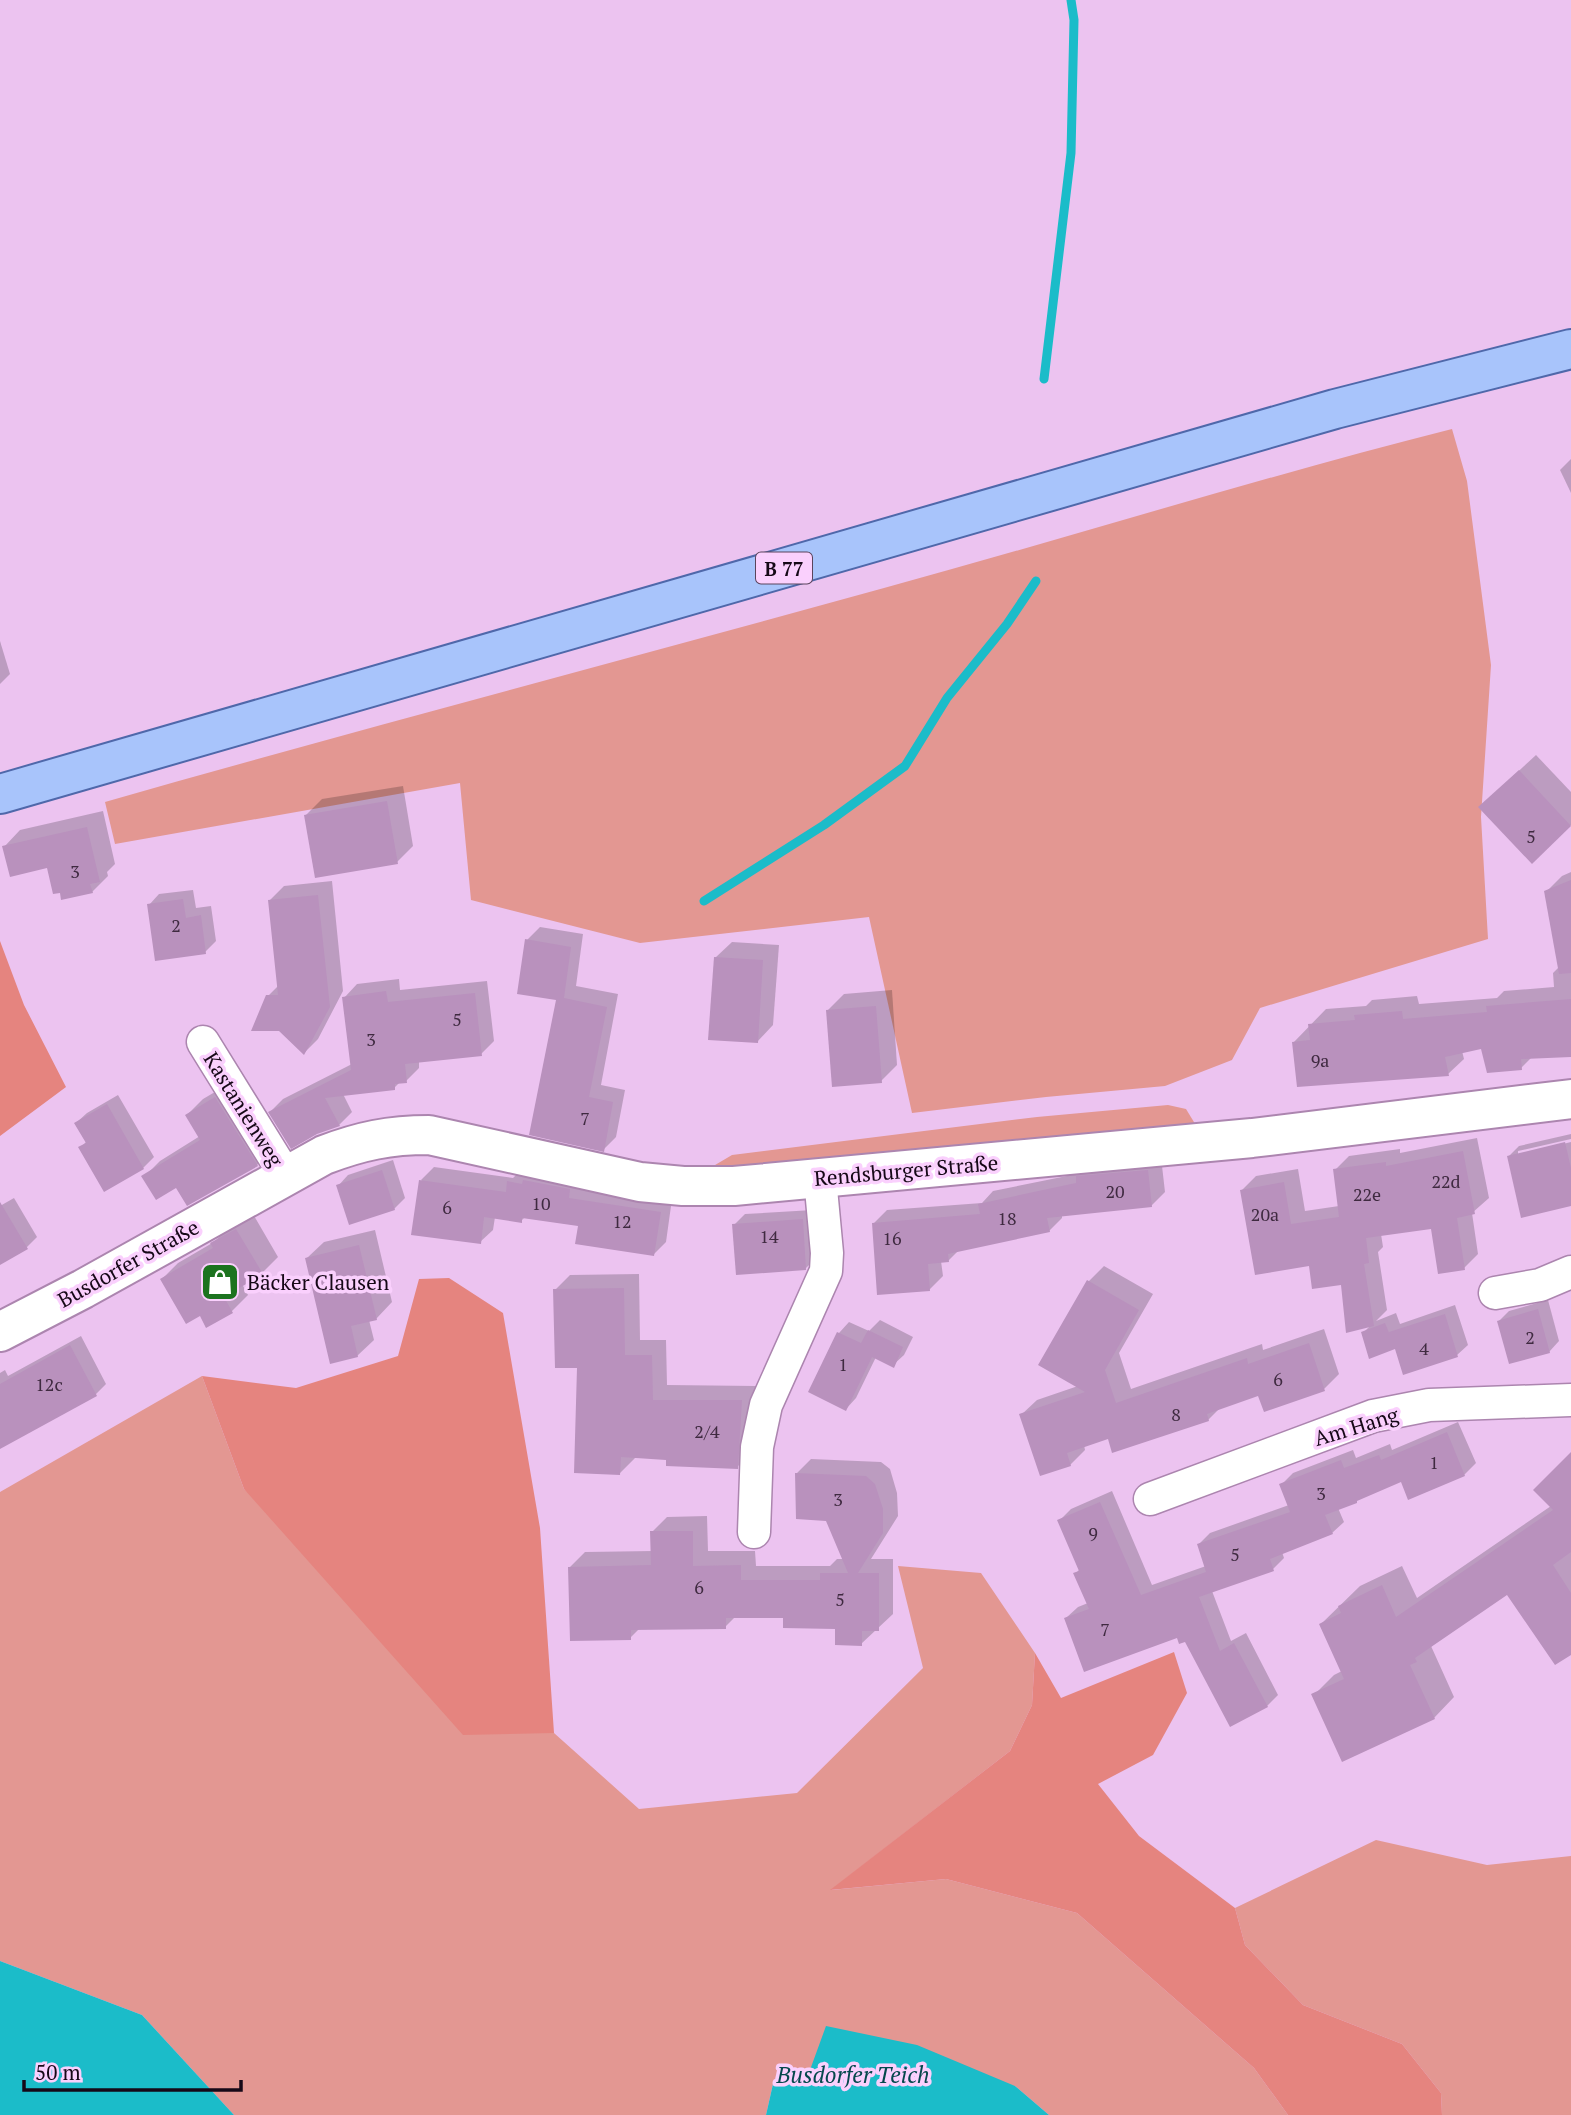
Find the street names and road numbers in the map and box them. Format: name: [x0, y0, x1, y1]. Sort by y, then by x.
road number: B 77: [756, 552, 812, 583]
street label: Kastanienweg: [198, 1046, 291, 1172]
street label: Rendsburger Straße: [813, 1148, 999, 1192]
street label: Busdorfer Straße: [52, 1213, 204, 1313]
street label: Am Hang: [1310, 1400, 1403, 1452]

